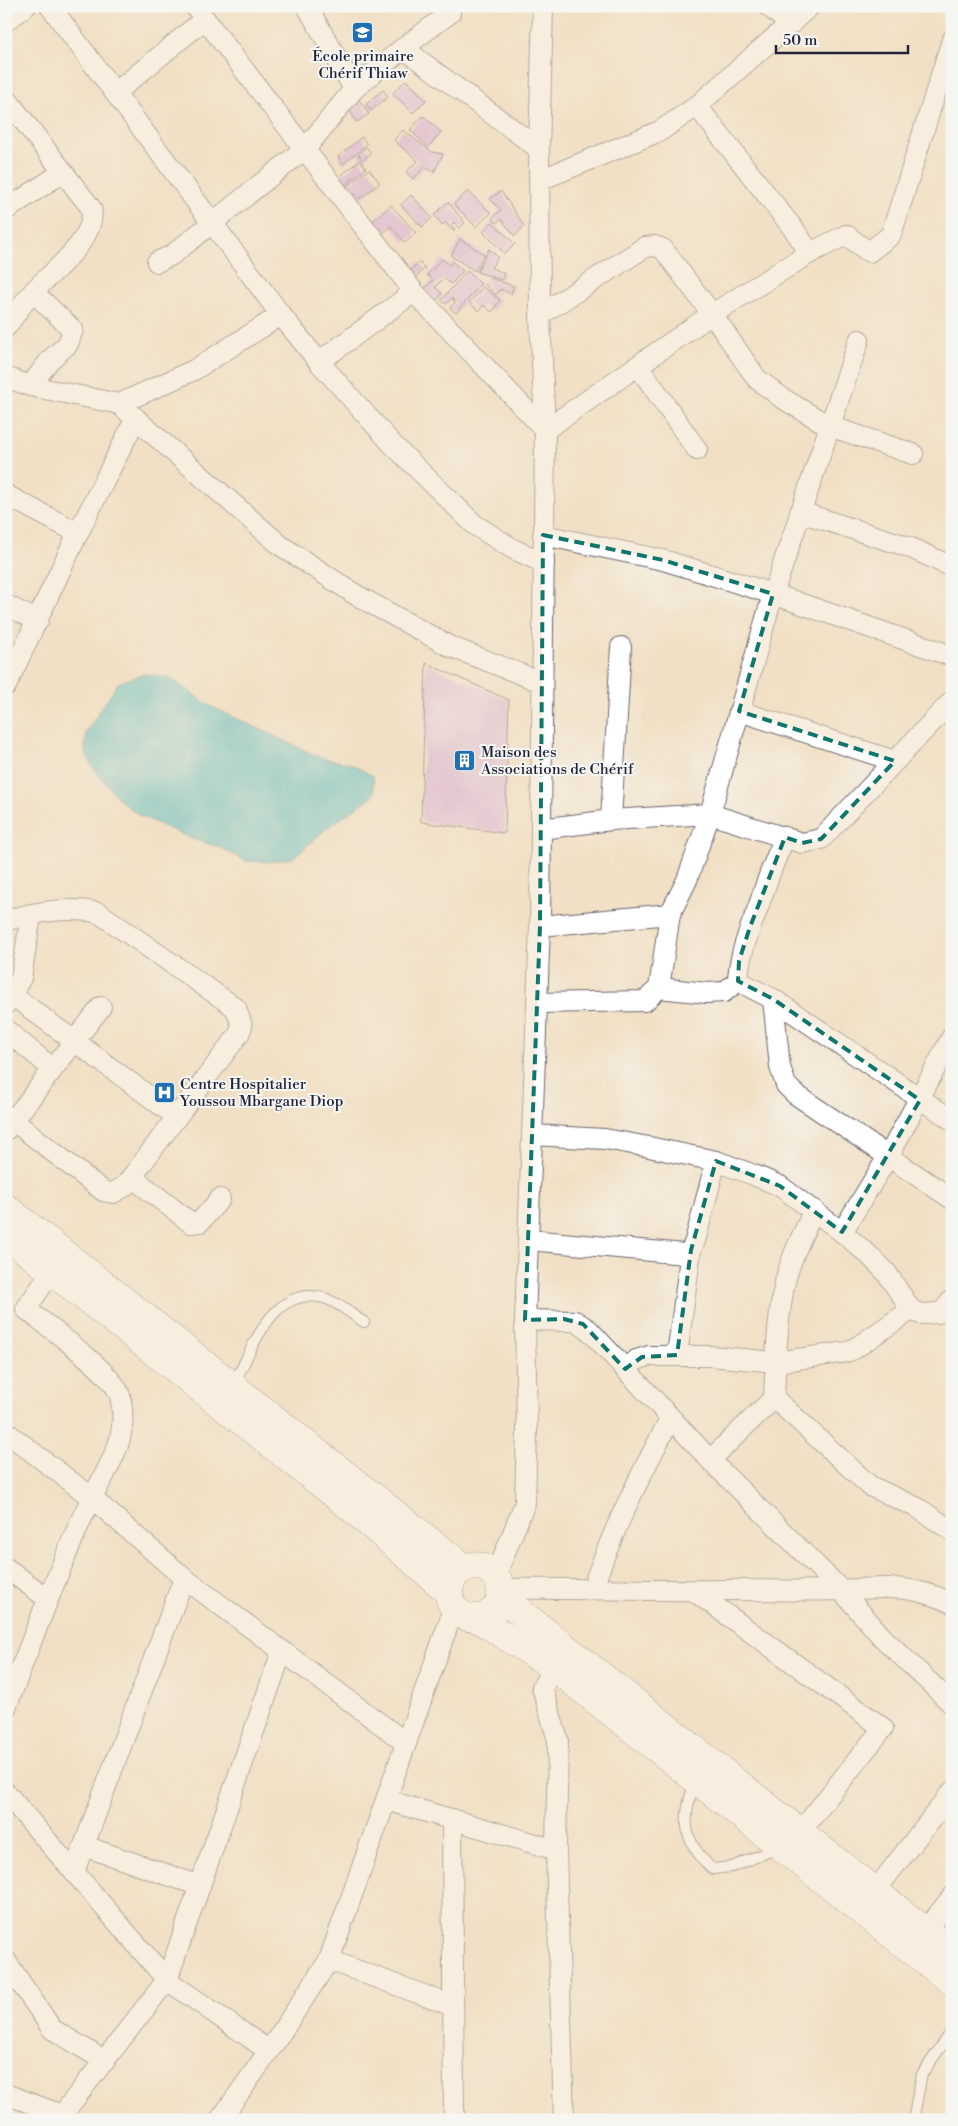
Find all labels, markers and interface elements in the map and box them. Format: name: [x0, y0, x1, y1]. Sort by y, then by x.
school or university icon: École primaire Chérif Thiaw: [351, 21, 375, 45]
scale bar: [776, 22, 908, 54]
text: 50 m: [783, 31, 817, 50]
place label: École primaire Chérif Thiaw: [312, 46, 414, 83]
place label: Maison des Associations de Chérif: [480, 743, 634, 779]
building icon: Maison des Associations de Chérif: [453, 749, 477, 773]
place label: Centre Hospitalier Youssou Mbargane Diop: [179, 1075, 343, 1111]
hospital icon: Centre Hospitalier Youssou Mbargane Diop: [152, 1081, 176, 1105]

